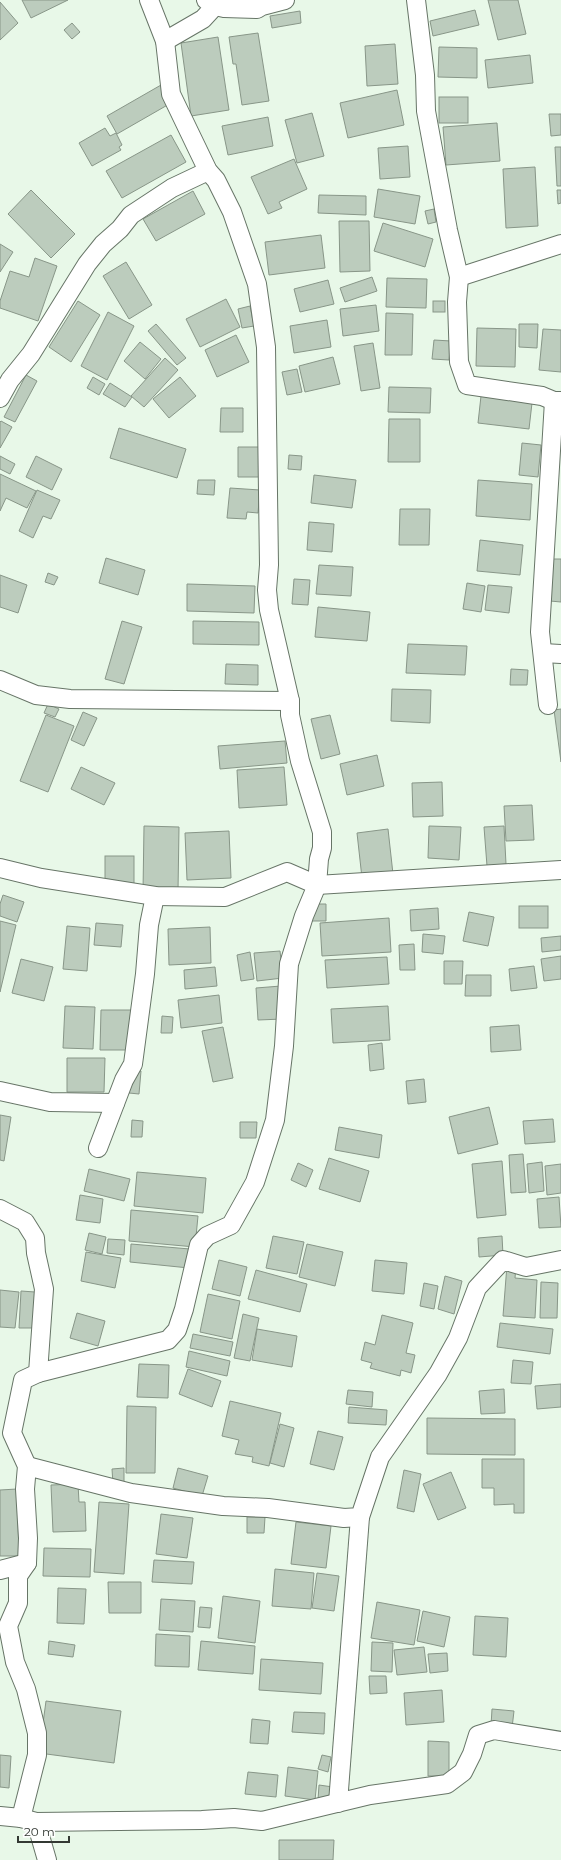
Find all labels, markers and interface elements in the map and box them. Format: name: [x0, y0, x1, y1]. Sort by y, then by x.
scale bar: [18, 1818, 69, 1844]
text: 20 m: [24, 1824, 55, 1839]

